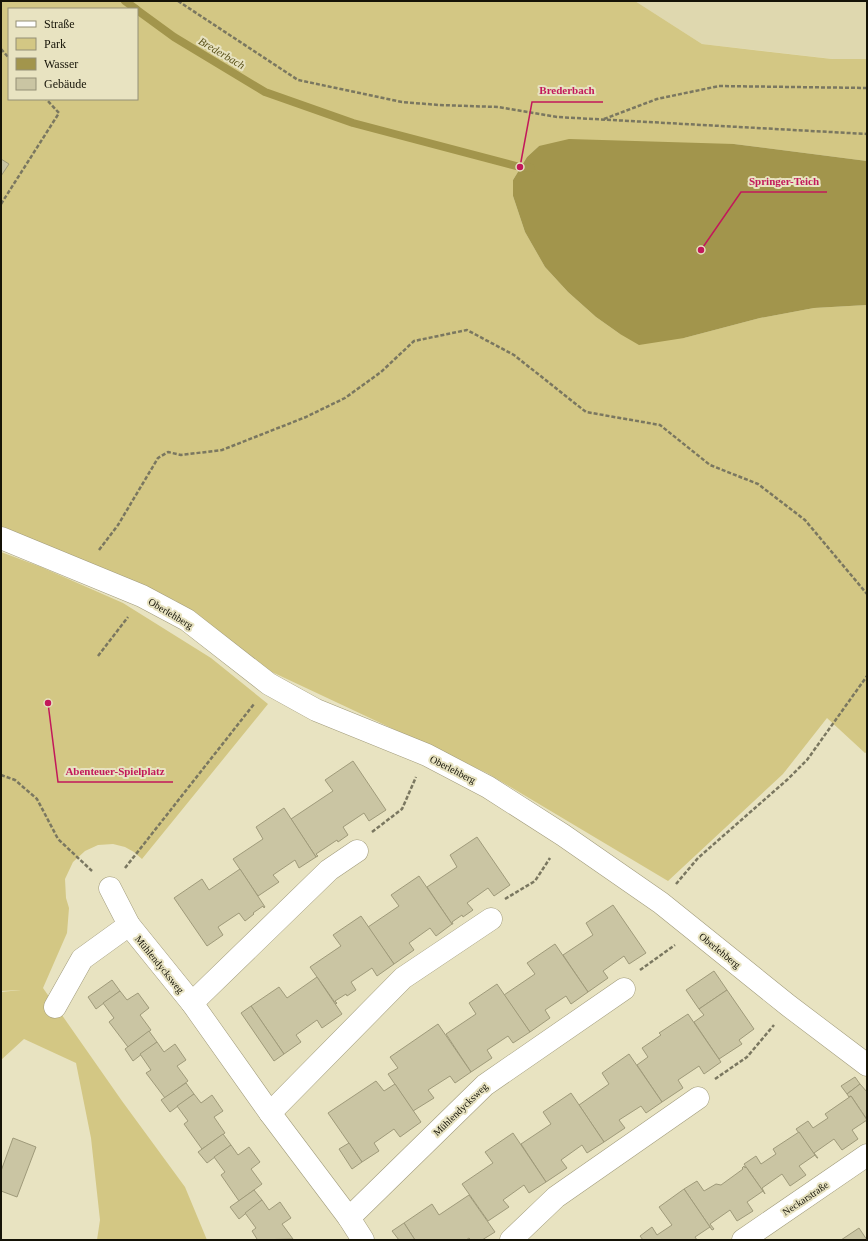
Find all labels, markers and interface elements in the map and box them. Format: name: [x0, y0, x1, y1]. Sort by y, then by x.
legend: [8, 8, 138, 100]
text: Straße: [44, 17, 75, 31]
water label: Brederbach: [197, 35, 248, 72]
text: Park: [44, 37, 66, 51]
text: Wasser: [44, 57, 78, 71]
text: Gebäude: [44, 77, 87, 91]
callout: Brederbach: [532, 79, 603, 102]
text: Brederbach: [539, 84, 595, 96]
callout: Springer-Teich: [741, 169, 827, 192]
text: Springer-Teich: [749, 175, 819, 187]
street label: Oberlehberg: [147, 596, 195, 631]
street label: Oberlehberg: [428, 753, 477, 786]
callout: Abenteuer-Spielplatz: [58, 759, 173, 782]
text: Abenteuer-Spielplatz: [65, 765, 165, 777]
street label: Oberlehberg: [697, 930, 742, 970]
street label: Mühlendycksweg: [133, 933, 186, 995]
street label: Mühlendycksweg: [431, 1081, 490, 1138]
street label: Neckarstraße: [780, 1179, 831, 1218]

